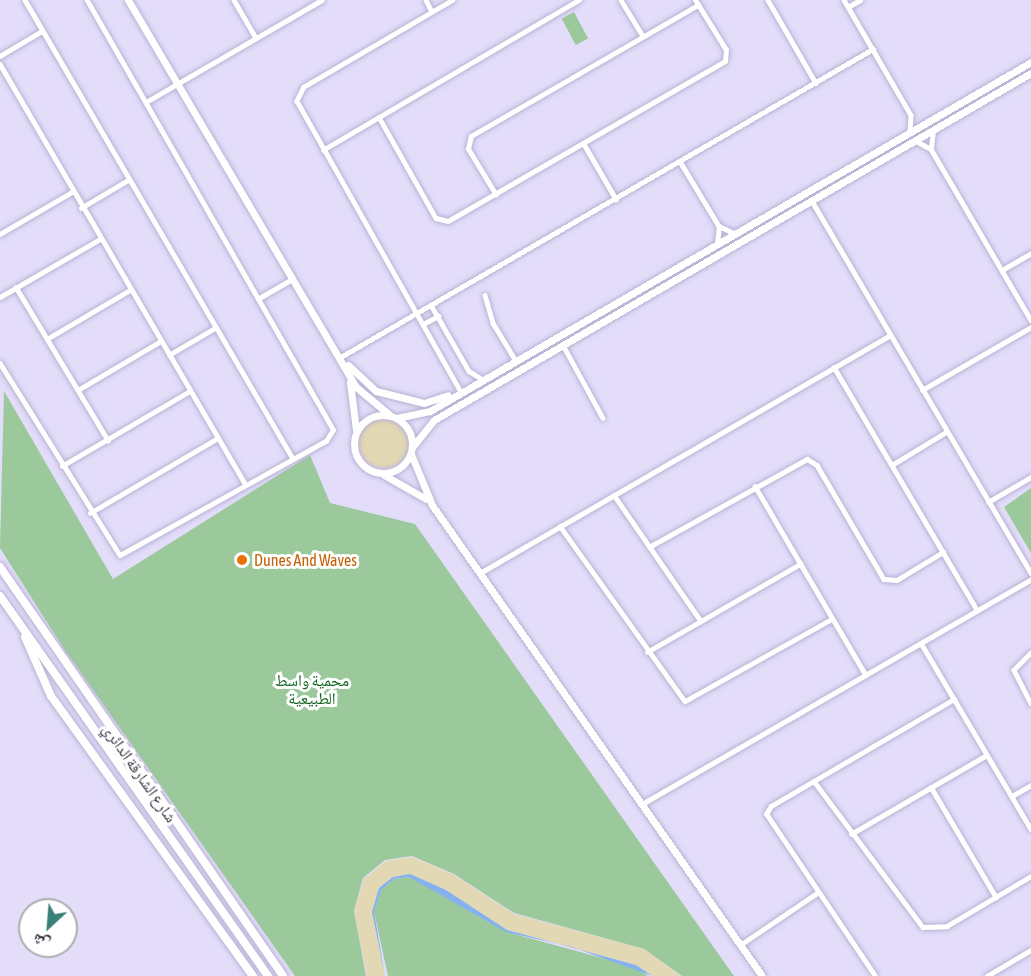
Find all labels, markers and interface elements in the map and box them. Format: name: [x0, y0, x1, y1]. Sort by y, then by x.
place label: Dunes And Waves: [254, 550, 357, 570]
marker: Dunes And Waves: [235, 553, 249, 567]
park label: محمية واسط الطبيعية: [275, 670, 349, 708]
street label: شارع الشارقة الدائري: [99, 720, 181, 826]
north arrow: [18, 898, 78, 958]
text: ش: [29, 931, 53, 954]

